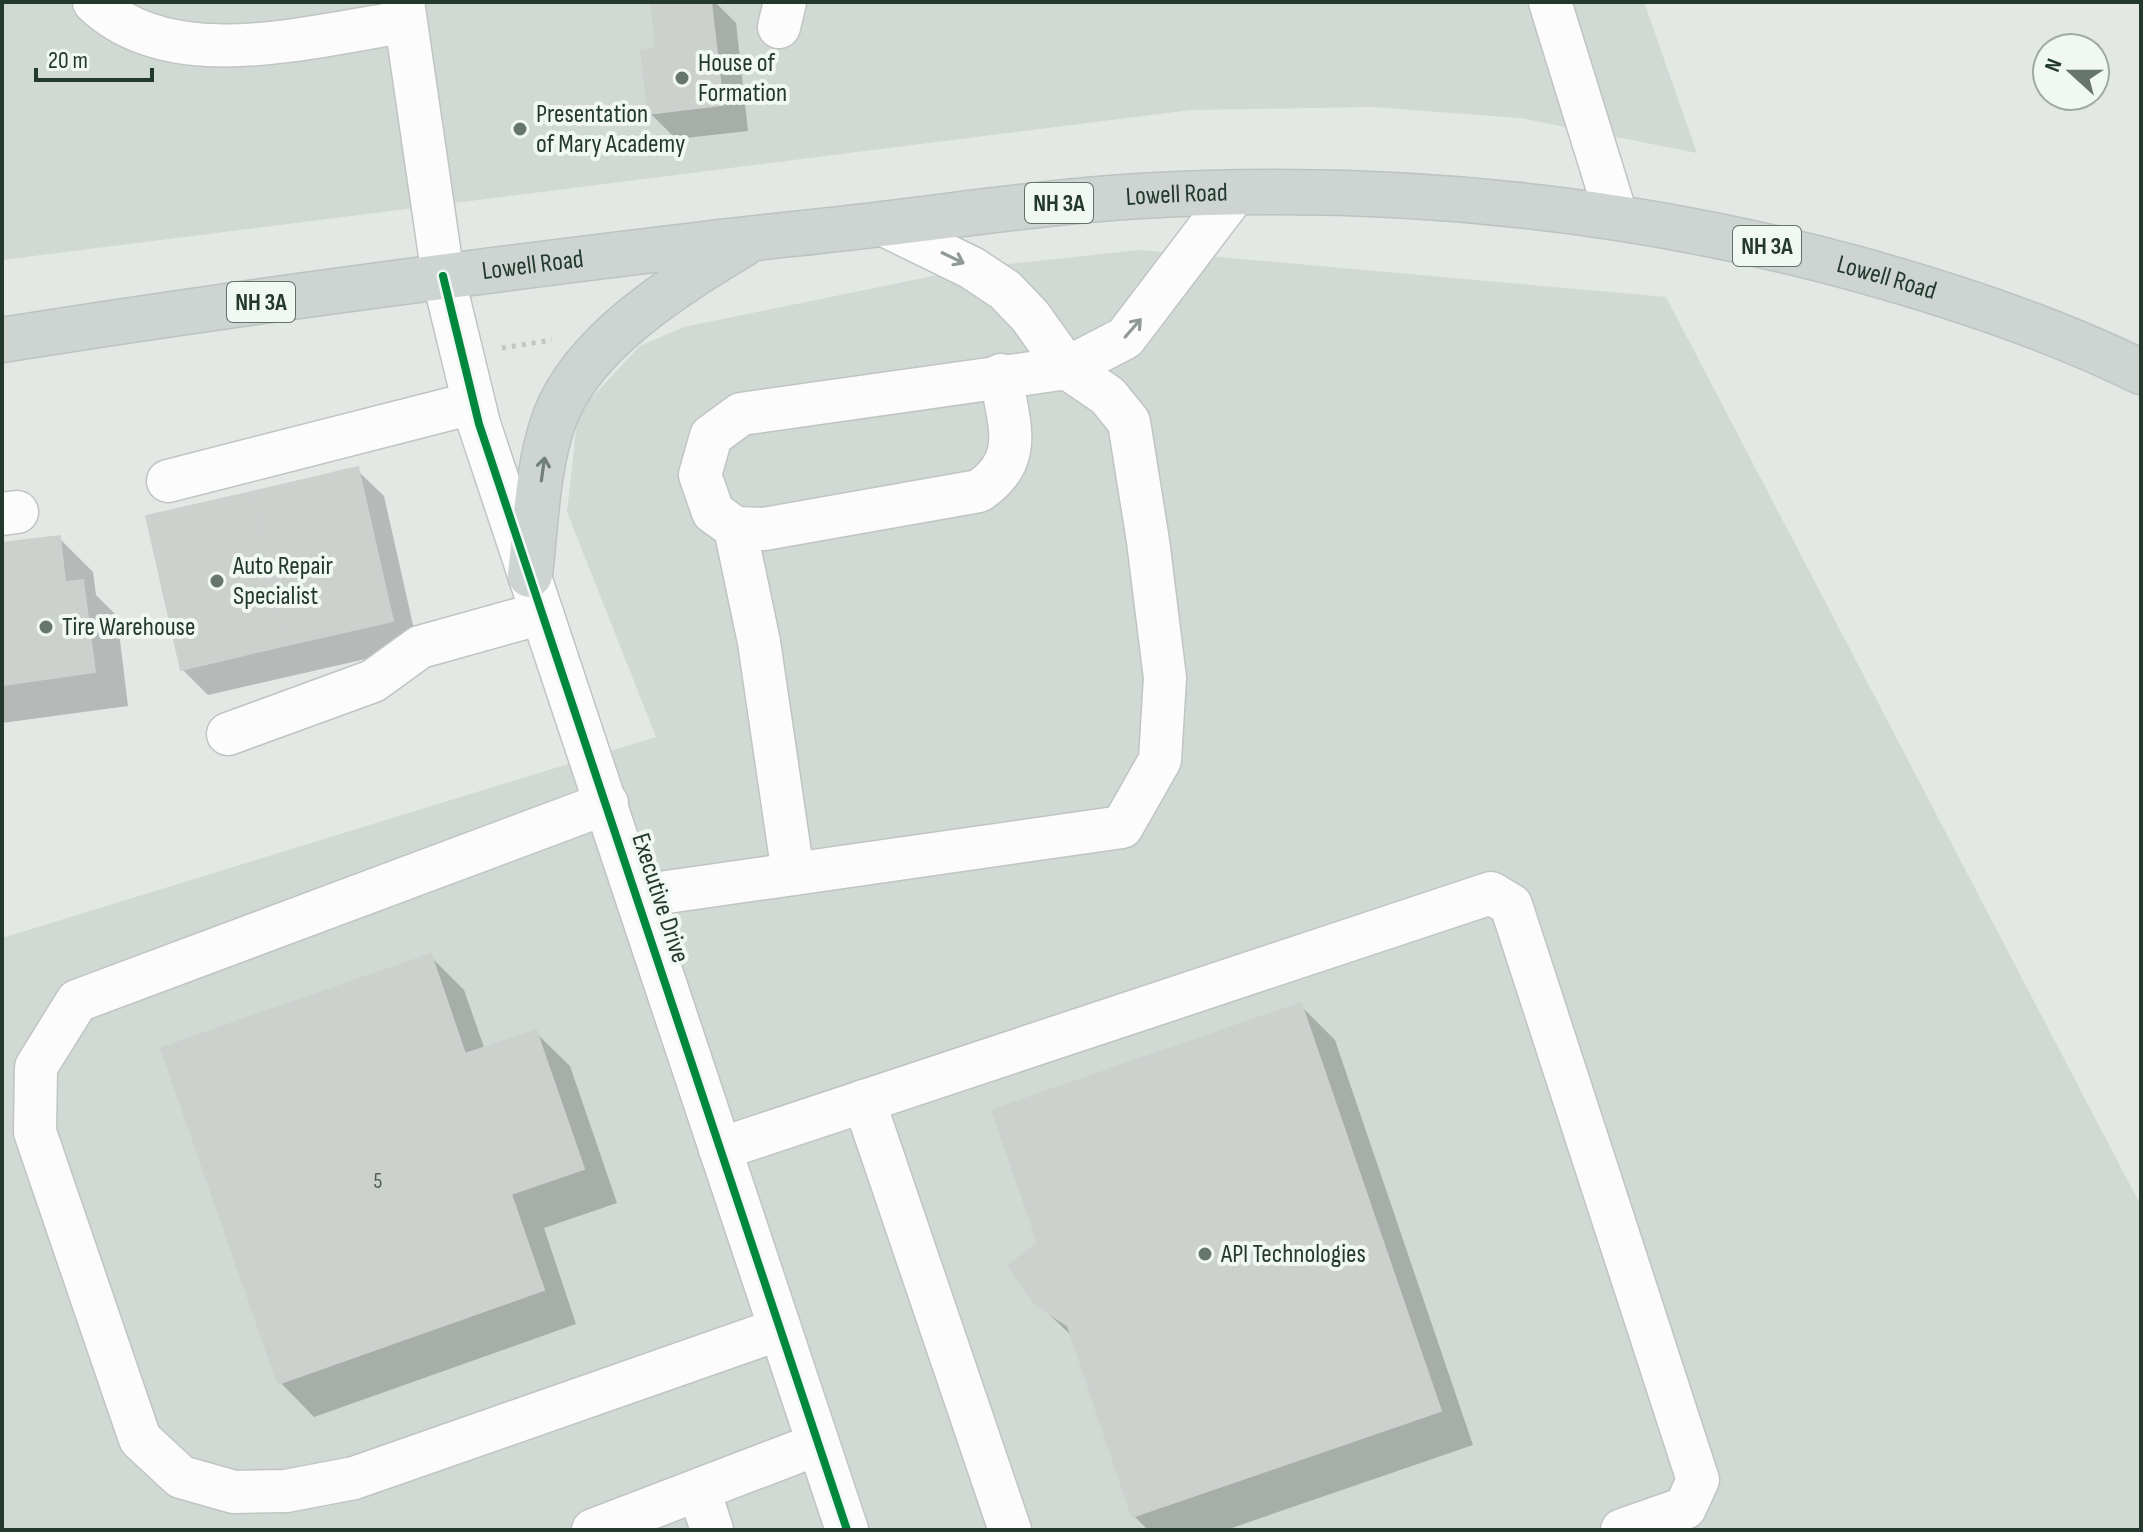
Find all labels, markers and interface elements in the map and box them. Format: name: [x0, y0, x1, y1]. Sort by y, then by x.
scale bar: [36, 32, 152, 82]
north arrow: [2031, 32, 2111, 112]
text: 20 m: [48, 46, 88, 75]
place label: House of Formation: [698, 48, 787, 109]
text: N: [2039, 55, 2068, 76]
marker: House of Formation: [673, 69, 691, 87]
place label: Presentation of Mary Academy: [536, 99, 685, 160]
marker: Presentation of Mary Academy: [511, 120, 529, 138]
street label: Lowell Road: [1125, 177, 1228, 212]
road number: NH 3A: [1025, 183, 1093, 223]
road number: NH 3A: [1733, 226, 1801, 266]
street label: Lowell Road: [480, 243, 585, 287]
street label: Lowell Road: [1834, 249, 1940, 307]
one-way arrow: [940, 251, 964, 267]
road number: NH 3A: [227, 282, 295, 322]
one-way arrow: [1124, 318, 1142, 339]
one-way arrow: [536, 457, 551, 482]
place label: Auto Repair Specialist: [232, 551, 333, 612]
marker: Auto Repair Specialist: [208, 572, 226, 590]
place label: Tire Warehouse: [62, 612, 195, 643]
marker: Tire Warehouse: [37, 618, 55, 636]
street label: Executive Drive: [625, 829, 695, 967]
house number: 5: [374, 1168, 383, 1195]
place label: API Technologies: [1220, 1239, 1366, 1270]
marker: API Technologies: [1196, 1245, 1214, 1263]

